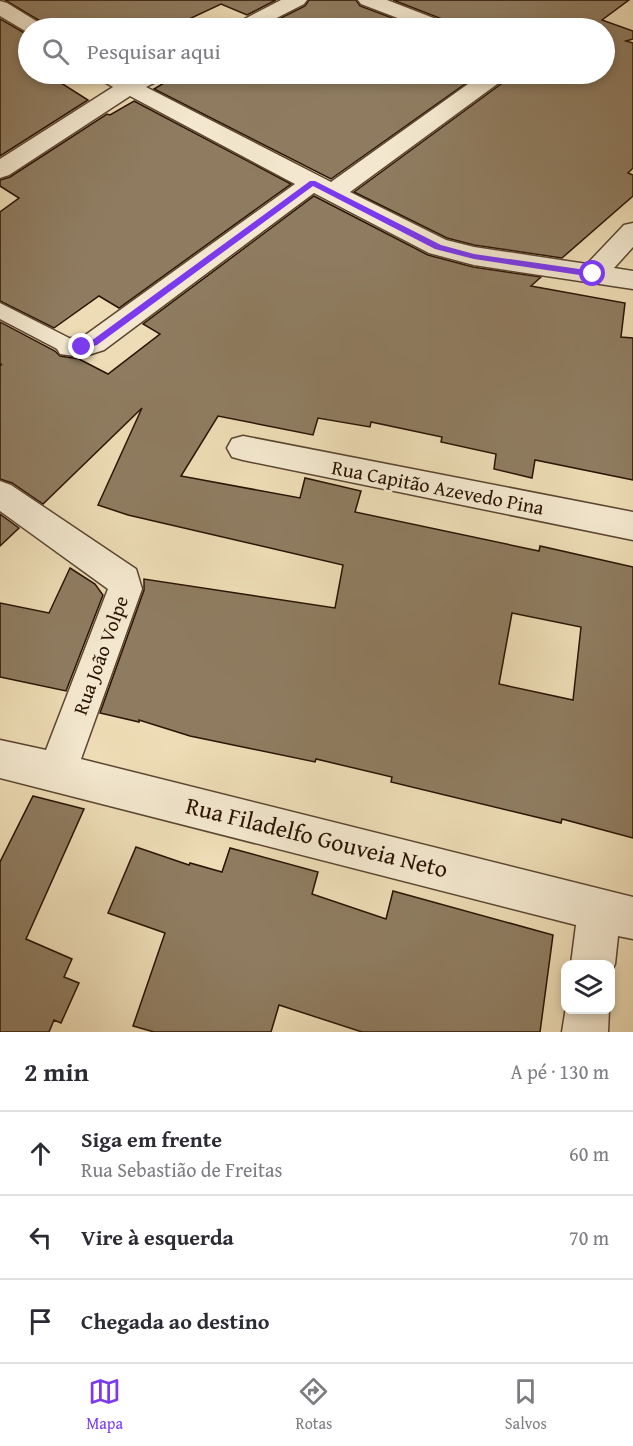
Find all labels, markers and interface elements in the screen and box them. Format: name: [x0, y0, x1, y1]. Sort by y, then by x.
search box: [18, 18, 615, 84]
icon: search: [39, 35, 72, 68]
text: Pesquisar aqui: [87, 35, 221, 67]
route start: [579, 260, 605, 286]
route end: [68, 333, 94, 359]
street label: Rua Capitão Azevedo Pina: [329, 452, 547, 522]
street label: Rua João Volpe: [65, 591, 135, 719]
street label: Rua Filadelfo Gouveia Neto: [182, 787, 452, 887]
map controls: [561, 960, 615, 1014]
button: layers: [561, 960, 615, 1014]
text: 2 min: [24, 1052, 89, 1091]
text: A pé · 130 m: [511, 1057, 609, 1086]
text: Siga em frente: [81, 1123, 222, 1155]
icon: ahead: [24, 1137, 57, 1170]
text: 60 m: [569, 1139, 609, 1168]
text: Rua Sebastião de Freitas: [81, 1155, 282, 1184]
icon: left: [24, 1221, 57, 1254]
text: Vire à esquerda: [81, 1221, 234, 1253]
text: 70 m: [569, 1223, 609, 1252]
icon: arrive: [24, 1305, 57, 1338]
text: Chegada ao destino: [81, 1305, 269, 1337]
tab: Mapa: [86, 1375, 123, 1435]
tab: Rotas: [295, 1375, 332, 1435]
tab: Salvos: [505, 1375, 547, 1435]

